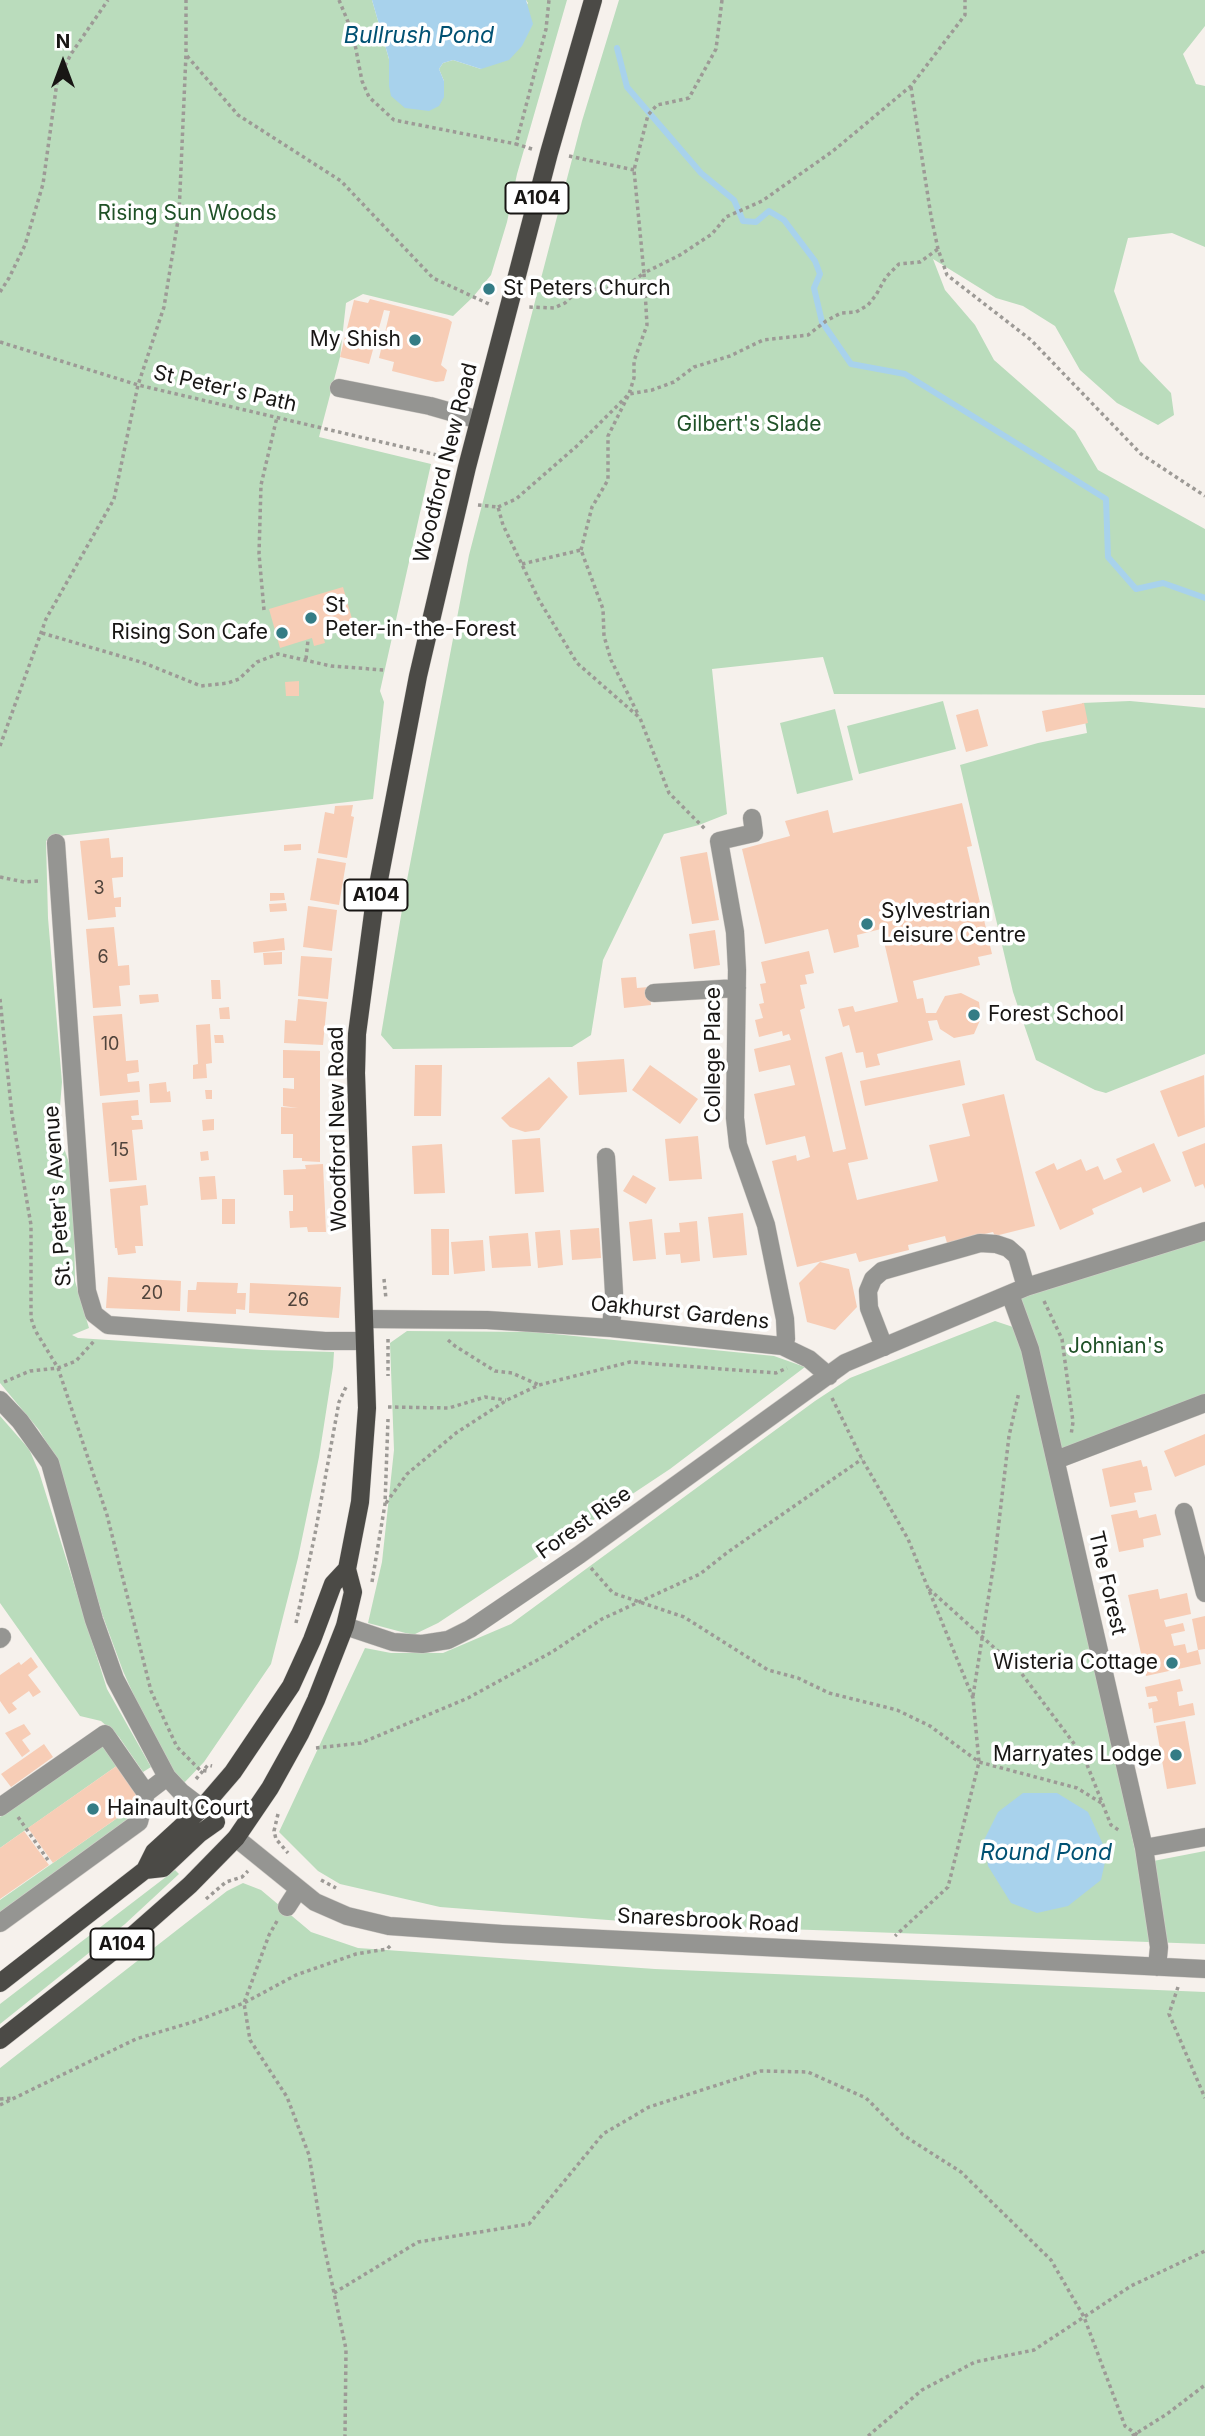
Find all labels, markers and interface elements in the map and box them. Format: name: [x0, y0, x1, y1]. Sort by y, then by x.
water label: Bullrush Pond: [344, 22, 494, 50]
north arrow: [28, 28, 98, 98]
text: N: [56, 30, 70, 53]
road number: A104: [505, 182, 568, 214]
park label: Rising Sun Woods: [98, 201, 276, 227]
place label: St Peters Church: [503, 276, 671, 302]
marker: St Peters Church: [481, 281, 497, 297]
place label: My Shish: [310, 327, 401, 353]
marker: My Shish: [407, 332, 423, 348]
street label: St Peter's Path: [151, 360, 299, 418]
street label: Woodford New Road: [409, 360, 483, 566]
park label: Gilbert's Slade: [677, 412, 821, 438]
place label: St Peter-in-the-Forest: [325, 593, 516, 643]
marker: St Peter-in-the-Forest: [303, 610, 319, 626]
place label: Rising Son Cafe: [111, 620, 268, 646]
marker: Rising Son Cafe: [274, 625, 290, 641]
house number: 3: [93, 878, 105, 900]
road number: A104: [344, 880, 408, 911]
place label: Sylvestrian Leisure Centre: [881, 899, 1026, 949]
marker: Sylvestrian Leisure Centre: [859, 916, 875, 932]
house number: 6: [97, 947, 109, 969]
street label: College Place: [701, 987, 727, 1123]
place label: Forest School: [988, 1002, 1124, 1028]
marker: Forest School: [966, 1007, 982, 1023]
street label: Woodford New Road: [324, 1026, 352, 1232]
house number: 10: [101, 1034, 119, 1056]
street label: St. Peter's Avenue: [39, 1104, 77, 1288]
house number: 15: [111, 1140, 129, 1162]
house number: 20: [141, 1283, 163, 1305]
house number: 26: [287, 1290, 309, 1312]
street label: Oakhurst Gardens: [589, 1291, 771, 1335]
park label: Johnian's: [1068, 1334, 1164, 1360]
street label: Forest Rise: [532, 1481, 636, 1565]
street label: The Forest: [1083, 1529, 1131, 1637]
place label: Wisteria Cottage: [993, 1650, 1158, 1676]
marker: Wisteria Cottage: [1164, 1655, 1180, 1671]
place label: Marryates Lodge: [993, 1742, 1162, 1768]
marker: Marryates Lodge: [1168, 1747, 1184, 1763]
place label: Hainault Court: [107, 1796, 250, 1822]
marker: Hainault Court: [85, 1801, 101, 1817]
water label: Round Pond: [980, 1839, 1112, 1867]
street label: Snaresbrook Road: [616, 1904, 800, 1938]
road number: A104: [90, 1928, 154, 1960]

